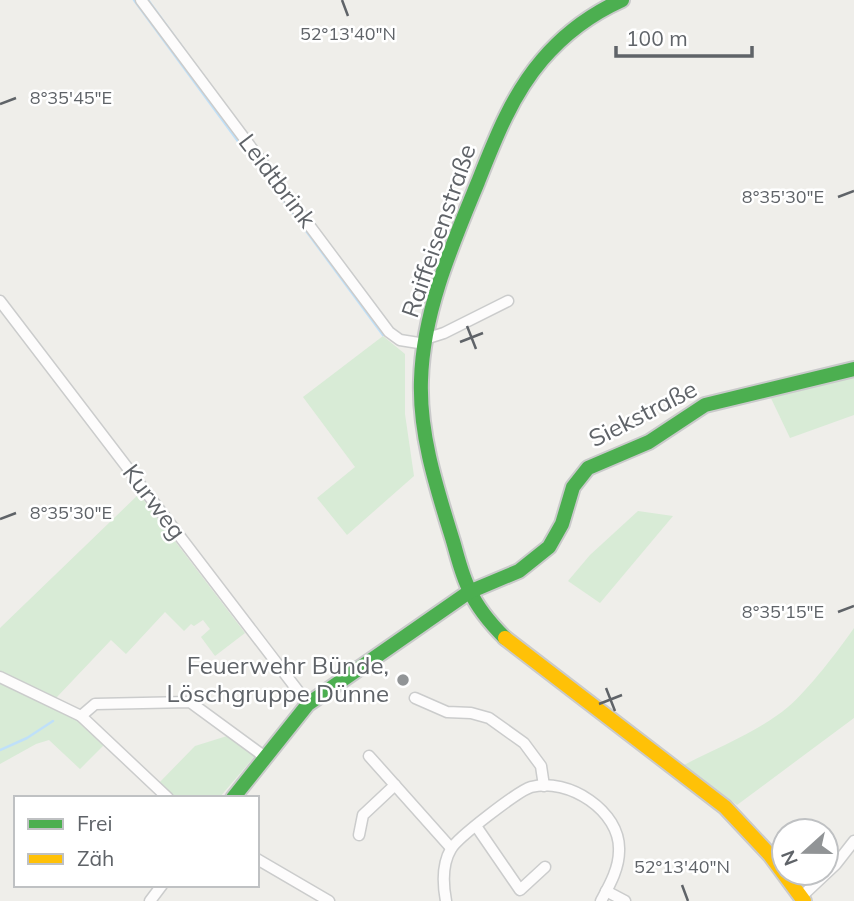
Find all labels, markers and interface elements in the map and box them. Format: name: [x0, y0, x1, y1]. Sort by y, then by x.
scale bar: [616, 14, 752, 58]
text: 52°13'40"N: [300, 22, 396, 45]
text: 100 m: [626, 25, 688, 51]
text: 8°35'45"E: [30, 86, 112, 109]
street label: Leidtbrink: [233, 128, 323, 234]
street label: Raiffeisenstraße: [394, 140, 482, 321]
text: 8°35'30"E: [742, 185, 824, 208]
street label: Siekstraße: [583, 373, 702, 453]
street label: Kurweg: [117, 458, 193, 545]
text: 8°35'30"E: [30, 501, 112, 524]
text: 8°35'15"E: [742, 600, 824, 623]
place label: Feuerwehr Bünde, Löschgruppe Dünne: [166, 650, 389, 708]
marker: Feuerwehr Bünde, Löschgruppe Dünne: [395, 672, 411, 688]
legend: [14, 796, 259, 887]
text: Frei: [77, 810, 113, 836]
north arrow: [770, 817, 840, 887]
text: Zäh: [77, 845, 114, 871]
text: N: [775, 847, 803, 869]
text: 52°13'40"N: [634, 855, 730, 878]

